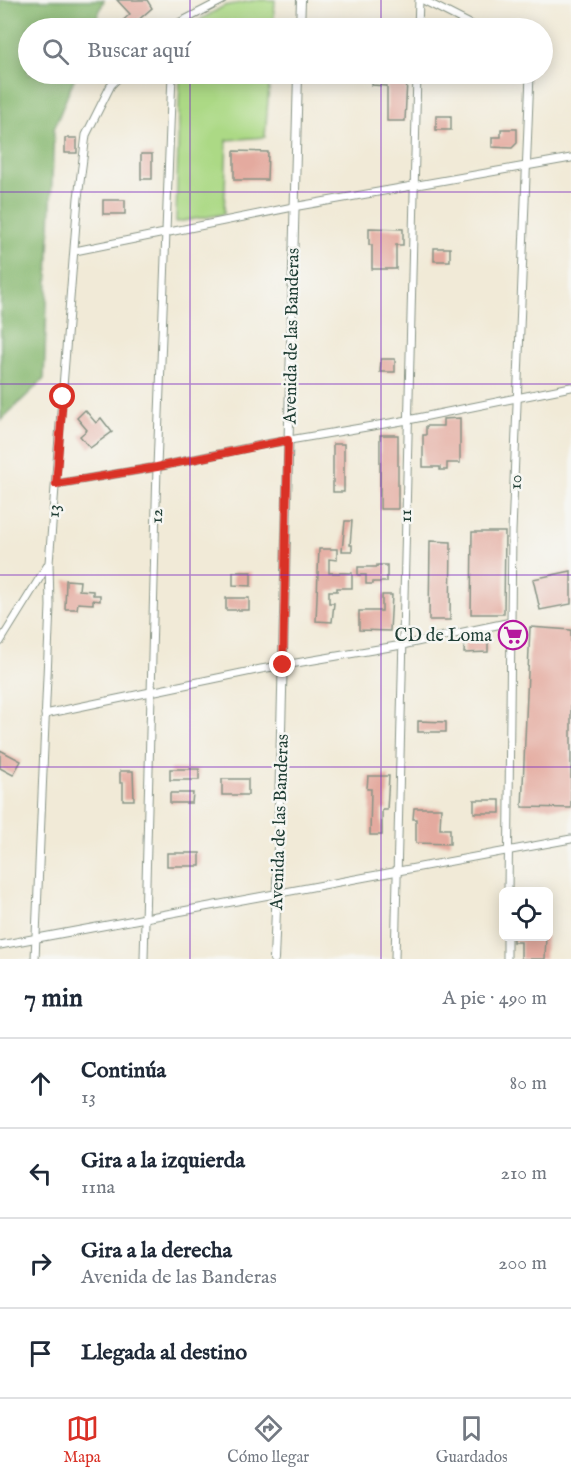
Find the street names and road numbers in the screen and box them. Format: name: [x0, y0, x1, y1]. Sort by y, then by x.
street label: Avenida de las Banderas: [279, 248, 306, 425]
street label: 10: [505, 474, 528, 490]
street label: 13: [42, 503, 67, 519]
street label: 12: [146, 508, 169, 524]
street label: 11: [395, 509, 418, 523]
street label: Avenida de las Banderas: [266, 734, 295, 911]

